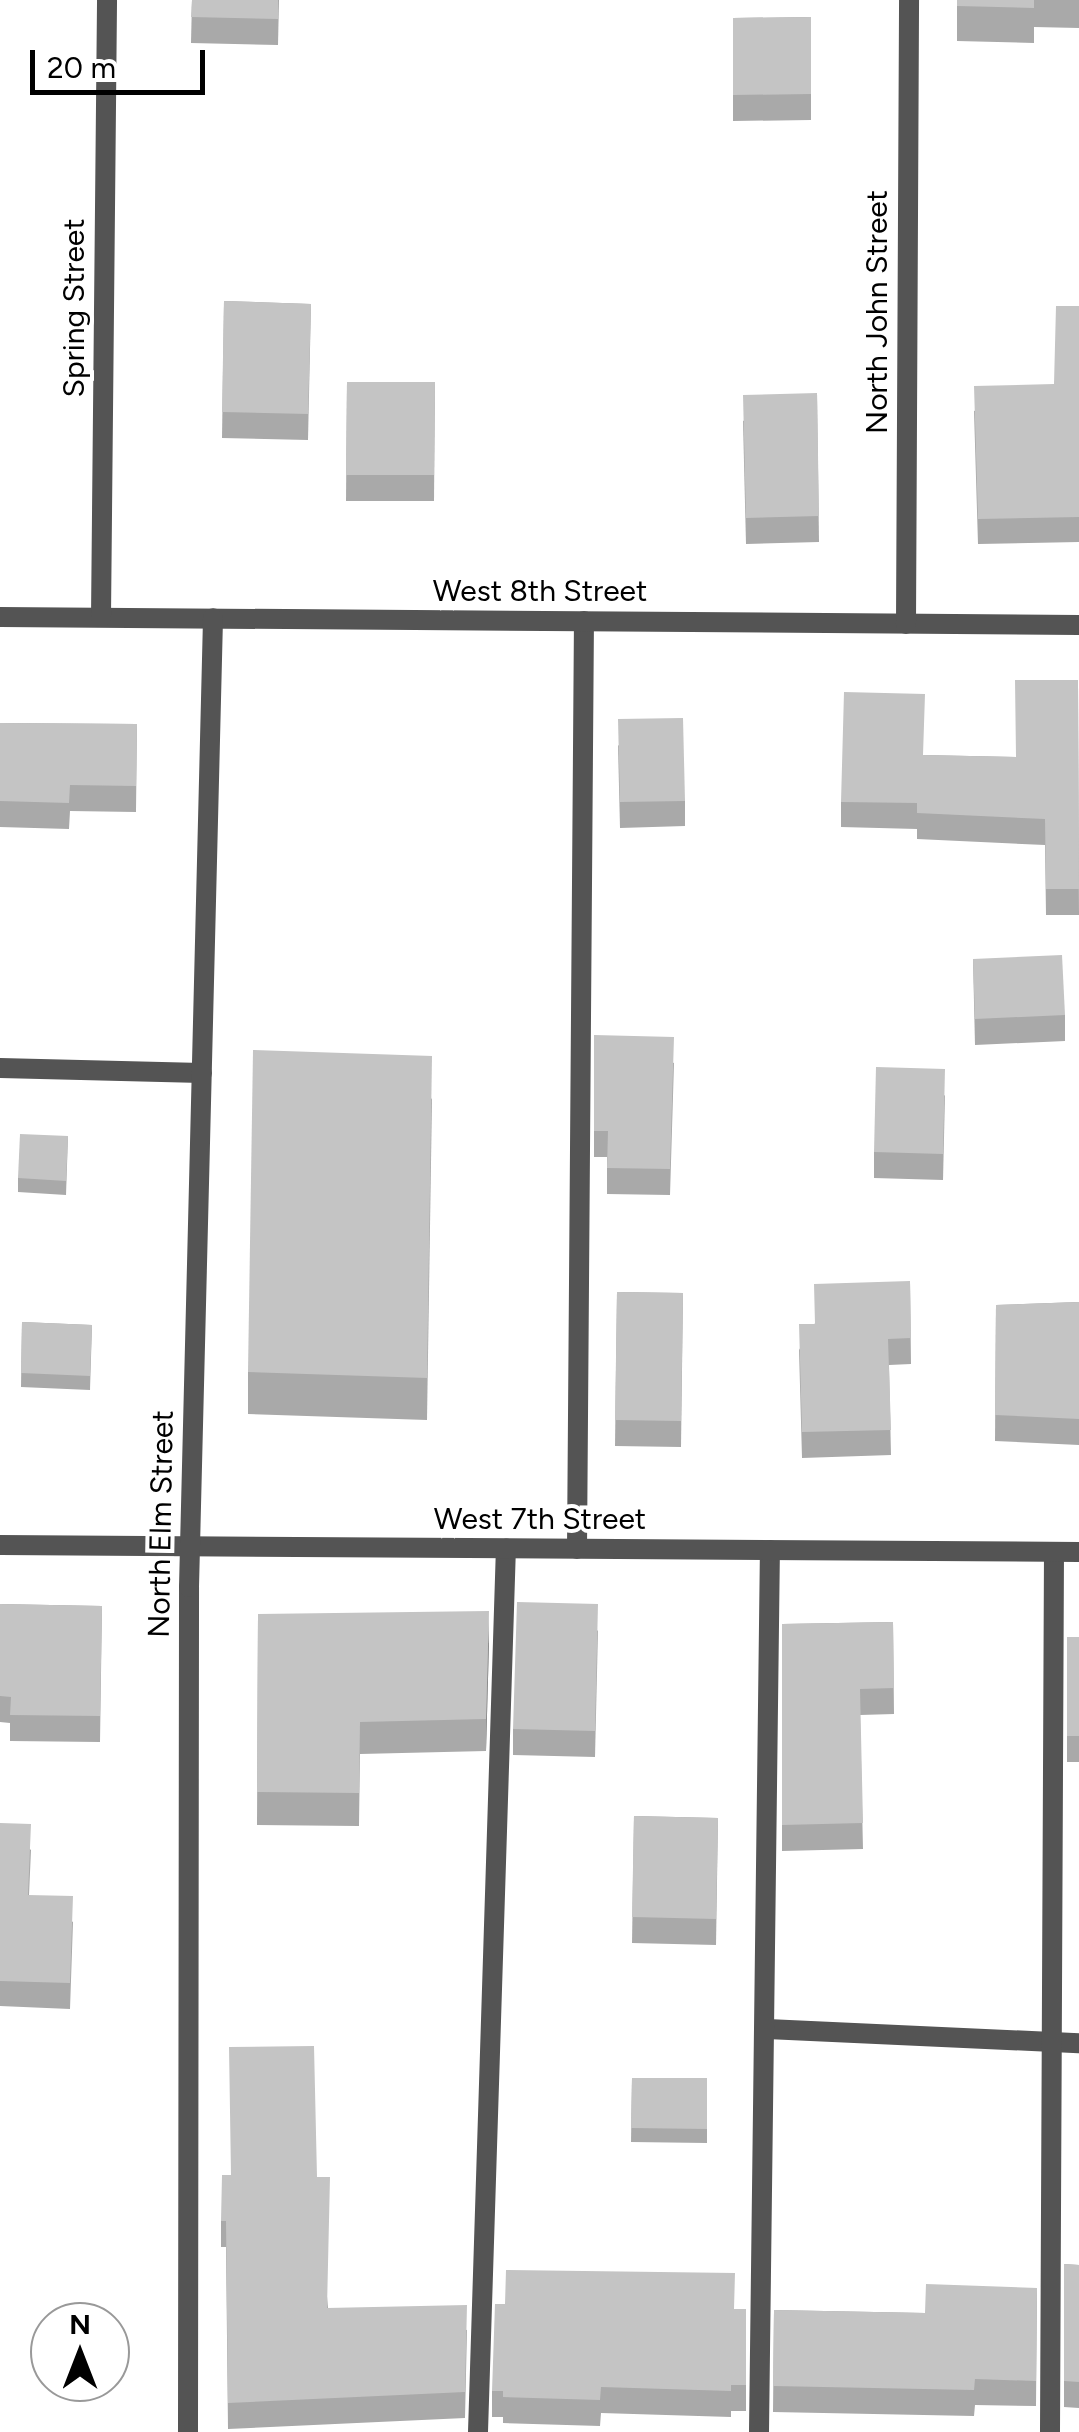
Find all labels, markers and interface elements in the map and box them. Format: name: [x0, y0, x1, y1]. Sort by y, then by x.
scale bar: [35, 30, 210, 92]
text: 20 m: [47, 49, 116, 86]
street label: North John Street: [859, 190, 895, 434]
street label: Spring Street: [56, 218, 92, 398]
street label: West 8th Street: [433, 573, 647, 609]
street label: North Elm Street: [141, 1410, 181, 1638]
street label: West 7th Street: [434, 1501, 646, 1537]
north arrow: [30, 2302, 130, 2402]
text: N: [69, 2307, 91, 2341]

